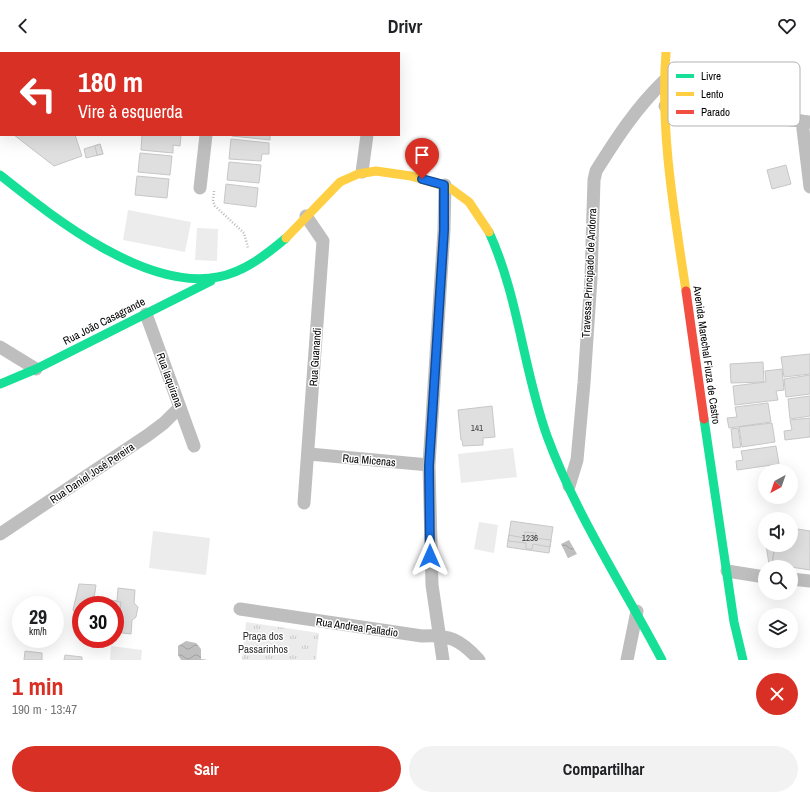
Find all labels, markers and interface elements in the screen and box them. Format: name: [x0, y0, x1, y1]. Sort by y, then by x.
text: Drivr: [388, 14, 422, 39]
icon: back: [12, 15, 34, 37]
icon: heart: [776, 15, 798, 37]
legend: [668, 62, 800, 126]
text: 180 m: [78, 63, 143, 101]
icon: left: [12, 68, 64, 120]
text: Livre: [701, 69, 721, 83]
text: Lento: [701, 87, 724, 101]
text: Vire à esquerda: [78, 99, 183, 124]
text: Parado: [701, 105, 730, 119]
pin: [405, 138, 439, 179]
icon: arrive: [411, 144, 433, 166]
street label: Travessa Principado de Andorra: [579, 208, 599, 338]
street label: Avenida Marechal Fiuza de Castro: [690, 284, 724, 425]
street label: Rua João Casagrande: [61, 294, 147, 348]
street label: Rua Guanandi: [306, 327, 324, 387]
street label: Rua Iaquirana: [154, 351, 186, 409]
house number: 141: [471, 422, 483, 434]
street label: Rua Daniel José Pereira: [47, 440, 137, 506]
street label: Rua Micenas: [342, 451, 397, 469]
north arrow: [758, 464, 798, 504]
map controls: [758, 464, 798, 648]
button: sound: [758, 512, 798, 552]
house number: 1236: [522, 532, 538, 544]
position arrow: [409, 535, 451, 577]
button: search: [758, 560, 798, 600]
speed limit sign: 30: [72, 596, 124, 648]
text: 29: [29, 603, 47, 630]
button: layers: [758, 608, 798, 648]
street label: Rua Andrea Palladio: [315, 614, 399, 640]
text: km/h: [29, 625, 47, 638]
park label: Praça dos Passarinhos: [238, 629, 289, 656]
text: 1 min: [12, 670, 63, 702]
button: close: [756, 673, 798, 715]
text: 190 m · 13:47: [12, 701, 77, 718]
button: Sair: [12, 746, 401, 792]
button: Compartilhar: [409, 746, 798, 792]

